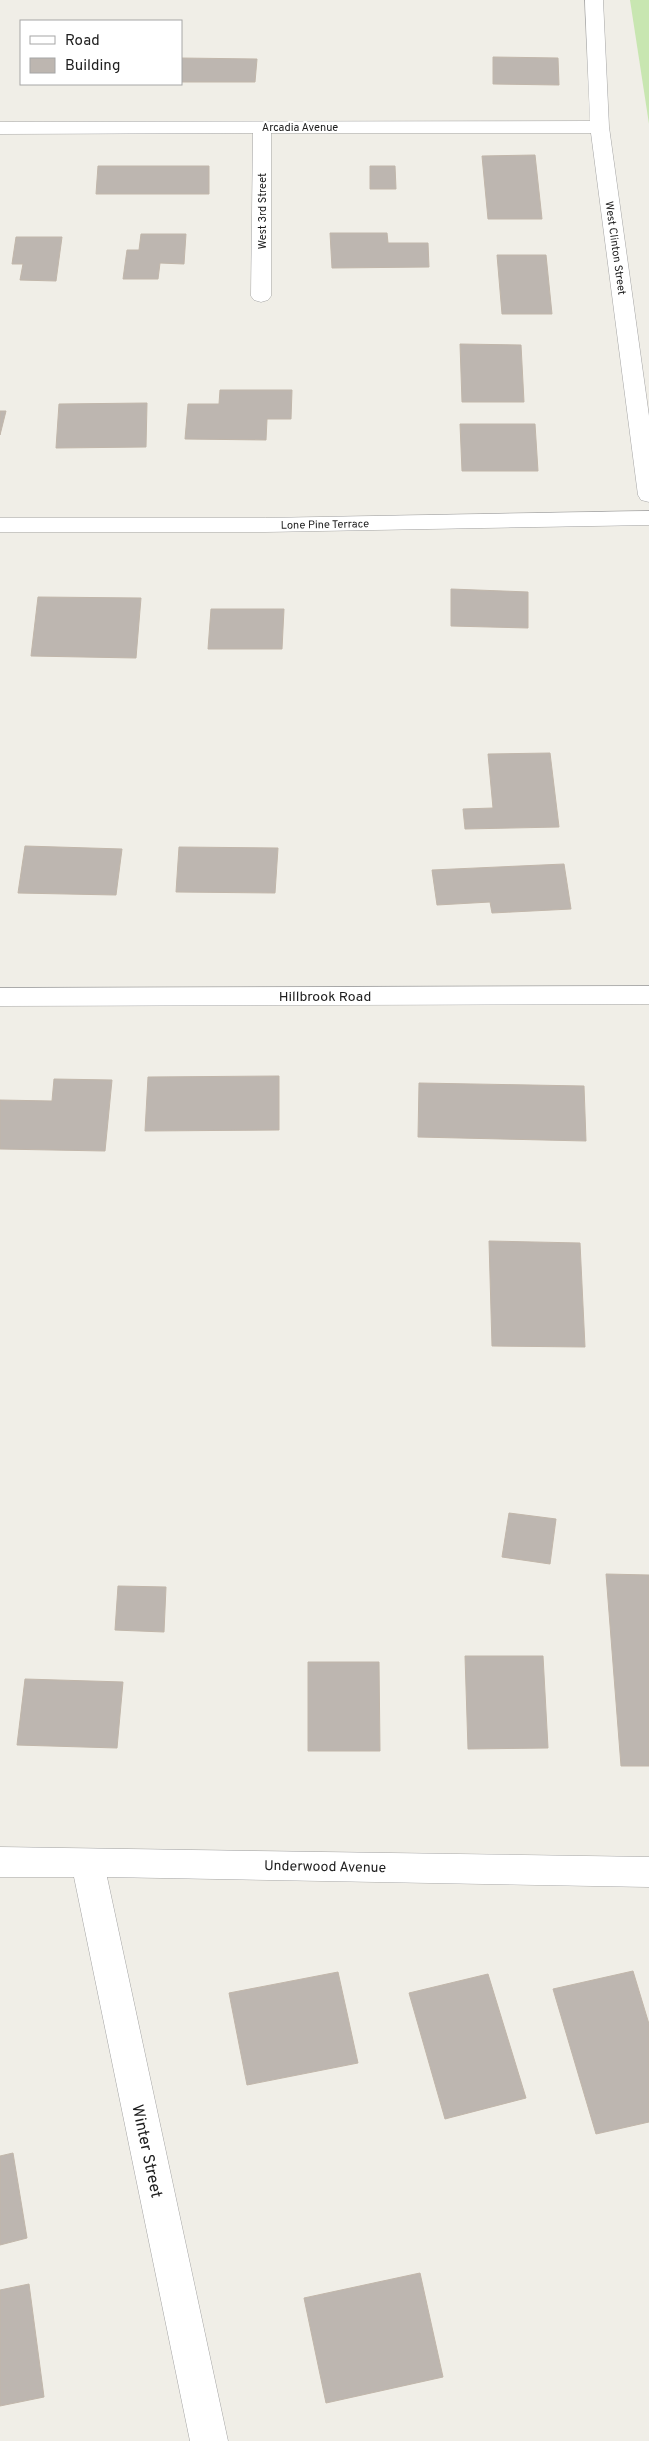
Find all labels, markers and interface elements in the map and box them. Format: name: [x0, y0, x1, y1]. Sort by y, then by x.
legend: [20, 20, 182, 85]
text: Road: [65, 32, 100, 51]
text: Building: [65, 57, 120, 76]
street label: Arcadia Avenue: [262, 121, 338, 135]
street label: West 3rd Street: [256, 173, 270, 249]
street label: West Clinton Street: [601, 200, 629, 296]
street label: Lone Pine Terrace: [281, 517, 369, 533]
street label: Hillbrook Road: [279, 989, 371, 1006]
street label: Underwood Avenue: [264, 1858, 386, 1877]
street label: Winter Street: [126, 2103, 166, 2200]

